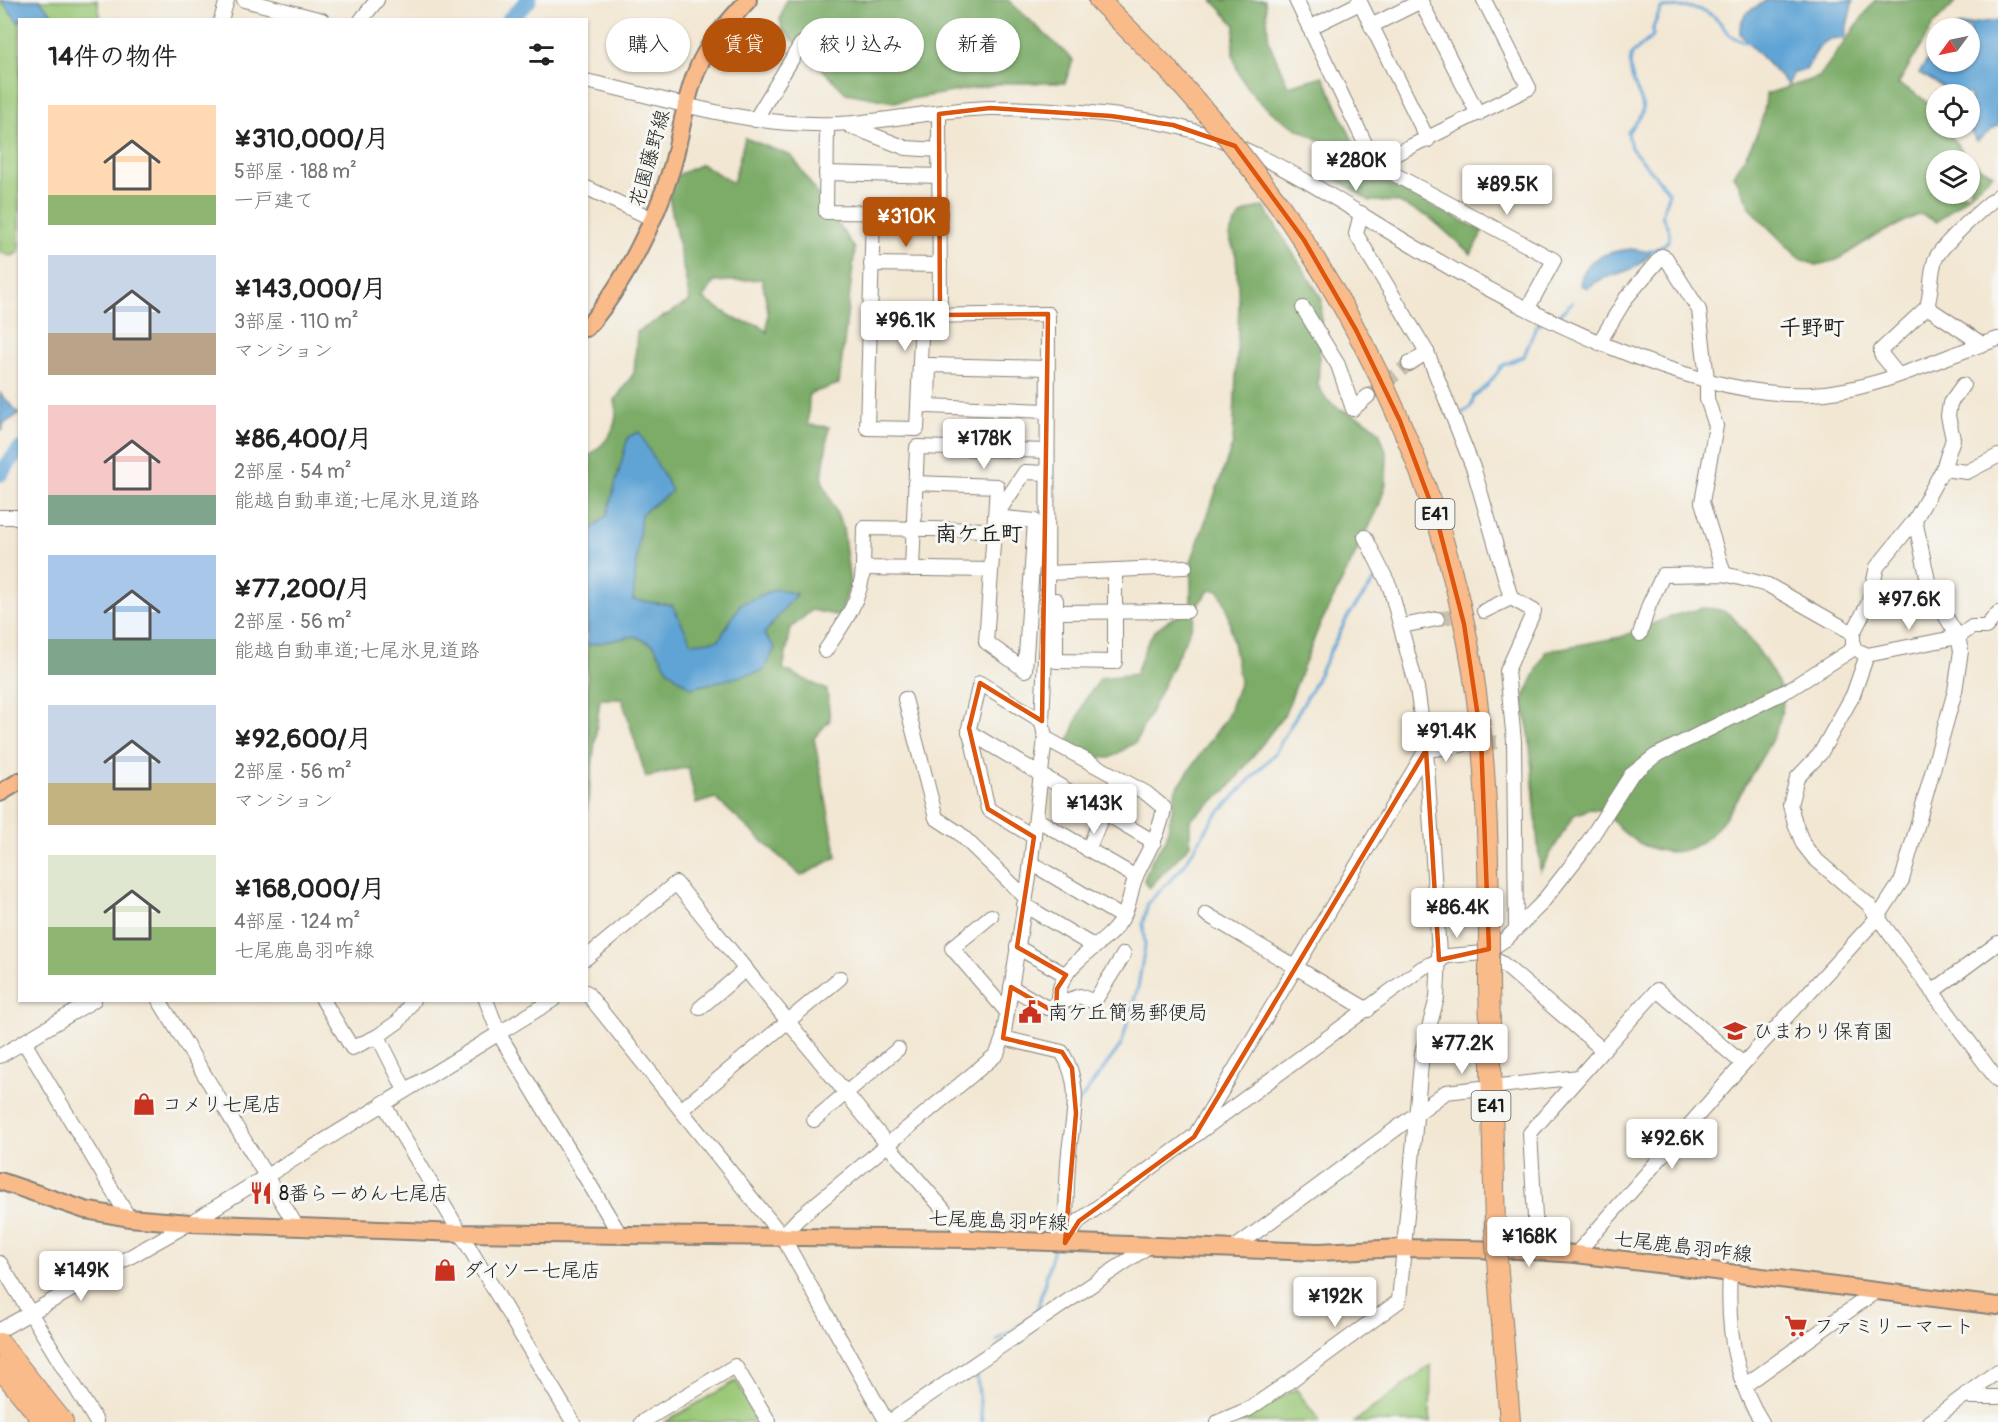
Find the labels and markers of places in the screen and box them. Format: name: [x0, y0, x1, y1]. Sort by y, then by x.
pin: ¥280K: [1314, 141, 1398, 192]
pin: ¥89.5K: [1458, 165, 1556, 216]
pin: ¥310K: [864, 197, 948, 248]
pin: ¥96.1K: [856, 301, 954, 352]
pin: ¥178K: [942, 419, 1026, 470]
pin: ¥97.6K: [1860, 580, 1958, 631]
pin: ¥91.4K: [1397, 712, 1495, 763]
pin: ¥143K: [1052, 784, 1136, 835]
pin: ¥86.4K: [1408, 888, 1506, 939]
public building icon: 南ケ丘簡易郵便局: [1017, 999, 1043, 1025]
place label: 南ケ丘簡易郵便局: [1048, 1000, 1208, 1025]
school or university icon: ひまわり保育園: [1722, 1018, 1748, 1044]
place label: ひまわり保育園: [1753, 1019, 1893, 1044]
pin: ¥77.2K: [1413, 1024, 1511, 1075]
shop icon: コメリ七尾店: [131, 1091, 157, 1117]
place label: コメリ七尾店: [162, 1092, 282, 1117]
pin: ¥92.6K: [1623, 1119, 1721, 1170]
restaurant icon: 8番らーめん七尾店: [248, 1180, 274, 1206]
place label: 8番らーめん七尾店: [279, 1181, 449, 1206]
pin: ¥168K: [1487, 1217, 1571, 1268]
pin: ¥149K: [39, 1251, 123, 1302]
shop icon: ダイソー七尾店: [432, 1257, 458, 1283]
place label: ダイソー七尾店: [463, 1258, 601, 1283]
pin: ¥192K: [1293, 1277, 1377, 1328]
supermarket icon: ファミリーマート: [1783, 1313, 1809, 1339]
place label: ファミリーマート: [1814, 1314, 1974, 1339]

